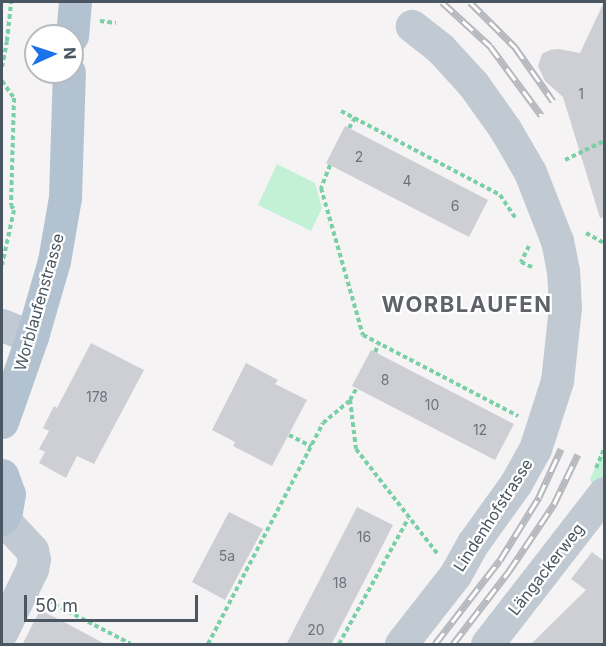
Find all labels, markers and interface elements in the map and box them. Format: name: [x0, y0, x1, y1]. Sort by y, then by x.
north arrow: [24, 24, 84, 84]
text: N: [60, 47, 80, 60]
house number: 1: [578, 86, 584, 102]
house number: 2: [355, 149, 363, 165]
house number: 4: [402, 173, 412, 189]
house number: 6: [451, 198, 459, 214]
street label: Worblaufenstrasse: [10, 231, 68, 373]
district label: WORBLAUFEN: [382, 292, 552, 318]
house number: 8: [381, 372, 389, 388]
house number: 178: [86, 389, 108, 405]
house number: 10: [425, 397, 439, 413]
house number: 12: [473, 422, 487, 438]
street label: Lindenhofstrasse: [449, 455, 537, 575]
street label: Längackerweg: [504, 519, 588, 619]
house number: 16: [357, 529, 371, 545]
house number: 5a: [219, 548, 235, 564]
house number: 18: [333, 575, 347, 591]
scale bar: [27, 583, 201, 621]
text: 50 m: [35, 595, 78, 616]
house number: 20: [307, 622, 325, 638]

